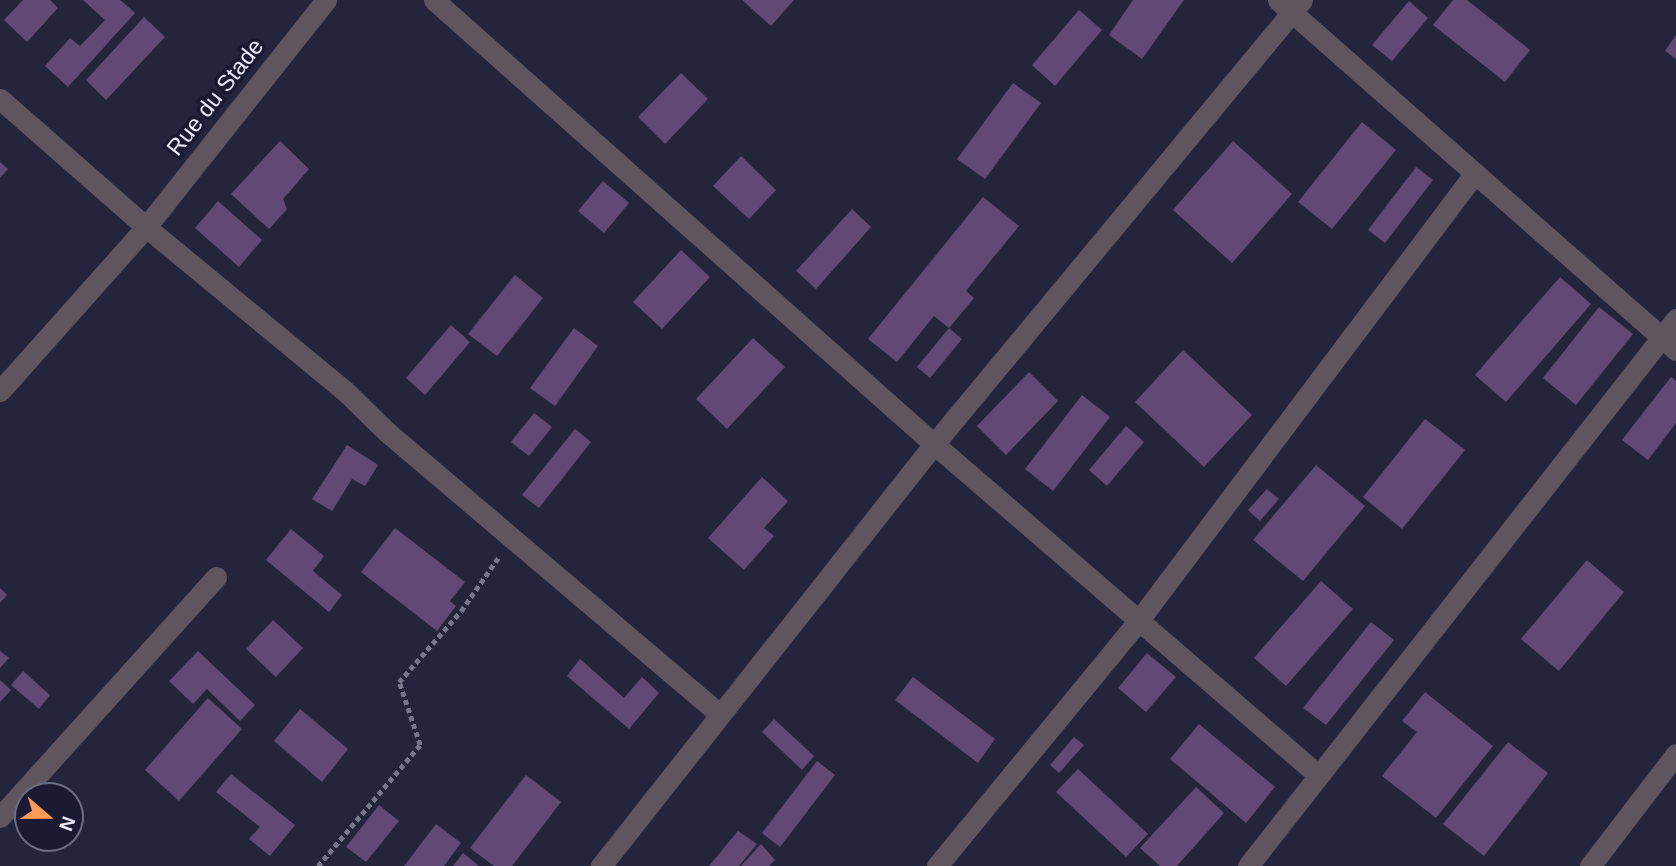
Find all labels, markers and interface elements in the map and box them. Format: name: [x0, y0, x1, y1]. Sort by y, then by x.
street label: Rue du Stade: [161, 33, 269, 161]
north arrow: [14, 782, 84, 852]
text: N: [55, 814, 80, 834]

